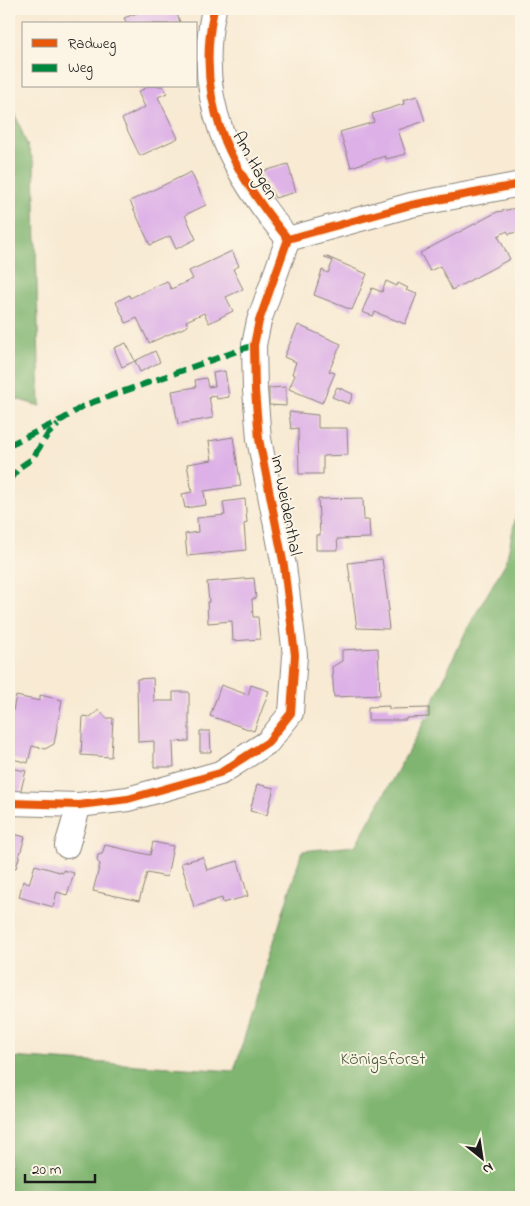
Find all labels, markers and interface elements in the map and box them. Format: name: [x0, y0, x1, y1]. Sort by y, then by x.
legend: [22, 22, 198, 88]
text: Radweg: [68, 33, 116, 56]
text: Weg: [68, 57, 93, 80]
street label: Am Hagen: [224, 127, 284, 206]
street label: Im Weidenthal: [263, 453, 308, 558]
park label: Königsforst: [341, 1047, 425, 1074]
north arrow: [458, 1134, 508, 1184]
scale bar: [25, 1151, 95, 1183]
text: N: [478, 1157, 497, 1179]
text: 20 m: [32, 1159, 62, 1181]

